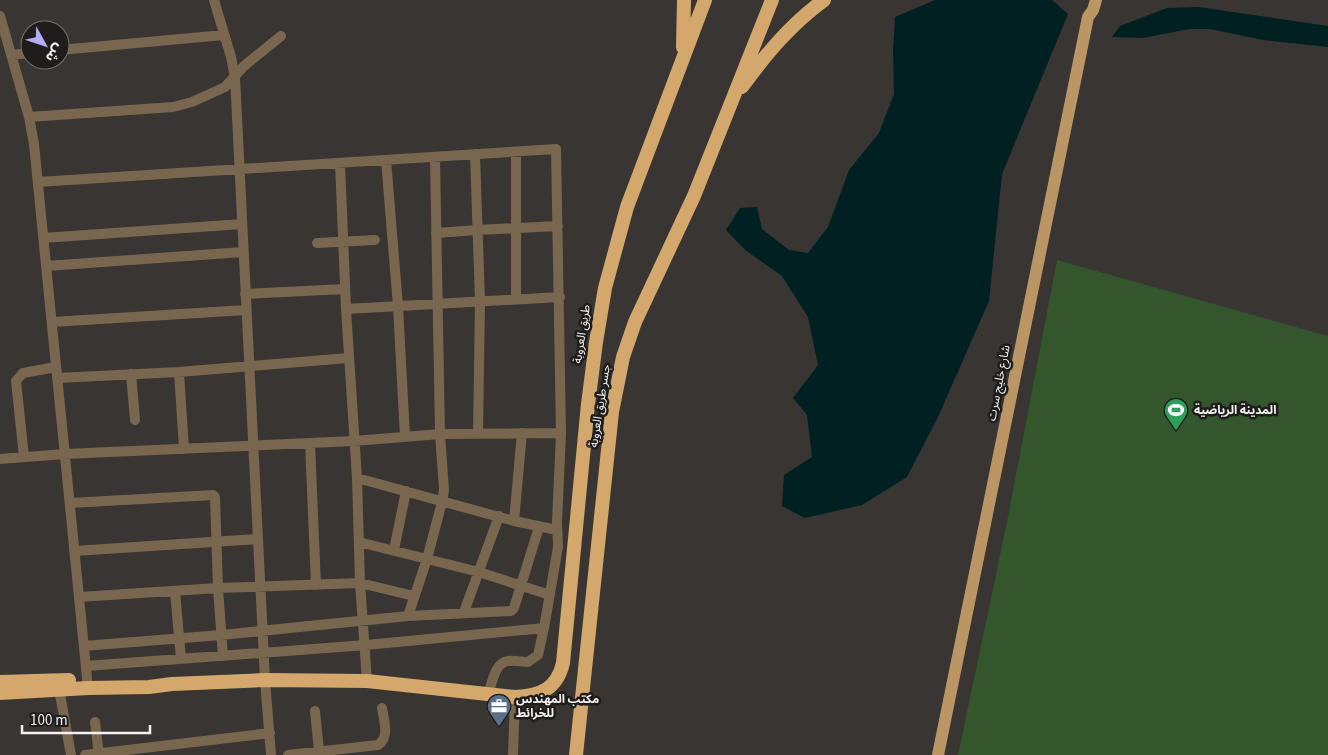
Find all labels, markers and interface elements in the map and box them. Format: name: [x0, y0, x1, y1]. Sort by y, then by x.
north arrow: [20, 20, 70, 70]
text: ش: [40, 39, 68, 66]
street label: طريق العروبة: [569, 303, 595, 365]
street label: شارع خليج سرت: [983, 343, 1015, 423]
street label: جسر طريق العروبة: [585, 363, 615, 449]
sports icon: المدينة الرياضية: [1163, 397, 1189, 431]
place label: المدينة الرياضية: [1194, 402, 1276, 419]
place label: مكتب المهندس للخرائط: [516, 691, 599, 722]
office icon: مكتب المهندس للخرائط: [486, 693, 512, 727]
scale bar: [22, 702, 150, 734]
text: 100 m: [30, 710, 68, 731]

